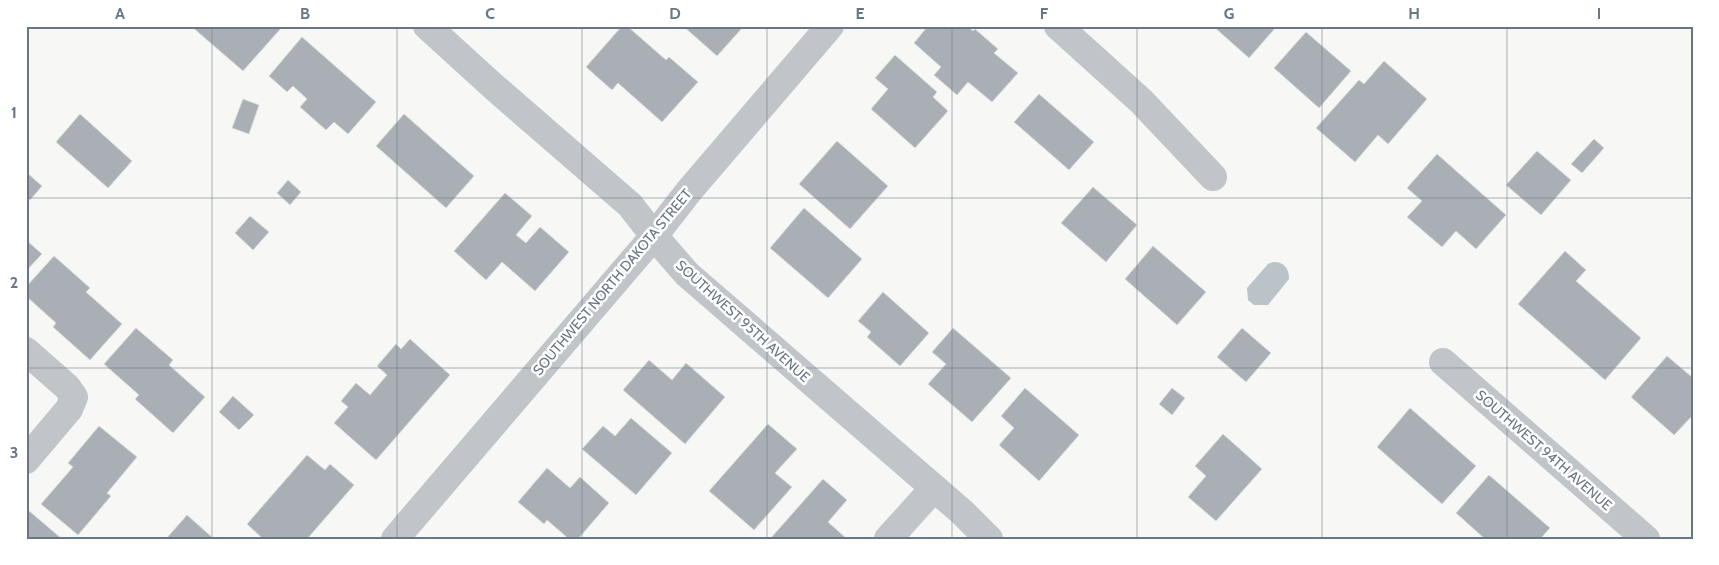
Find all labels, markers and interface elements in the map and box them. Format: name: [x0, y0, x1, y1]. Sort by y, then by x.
text: A: [115, 4, 125, 23]
text: B: [300, 4, 310, 23]
text: C: [485, 4, 495, 23]
text: D: [669, 4, 681, 23]
text: E: [855, 4, 865, 23]
text: F: [1040, 4, 1049, 23]
text: G: [1224, 4, 1234, 23]
text: H: [1408, 4, 1420, 23]
text: I: [1597, 4, 1601, 23]
text: 1: [11, 103, 17, 122]
street label: SOUTHWEST NORTH DAKOTA STREET: [529, 185, 696, 379]
street label: SOUTHWEST 95TH AVENUE: [672, 256, 814, 386]
text: 2: [10, 273, 18, 292]
street label: SOUTHWEST 94TH AVENUE: [1472, 386, 1616, 514]
text: 3: [10, 443, 18, 462]

